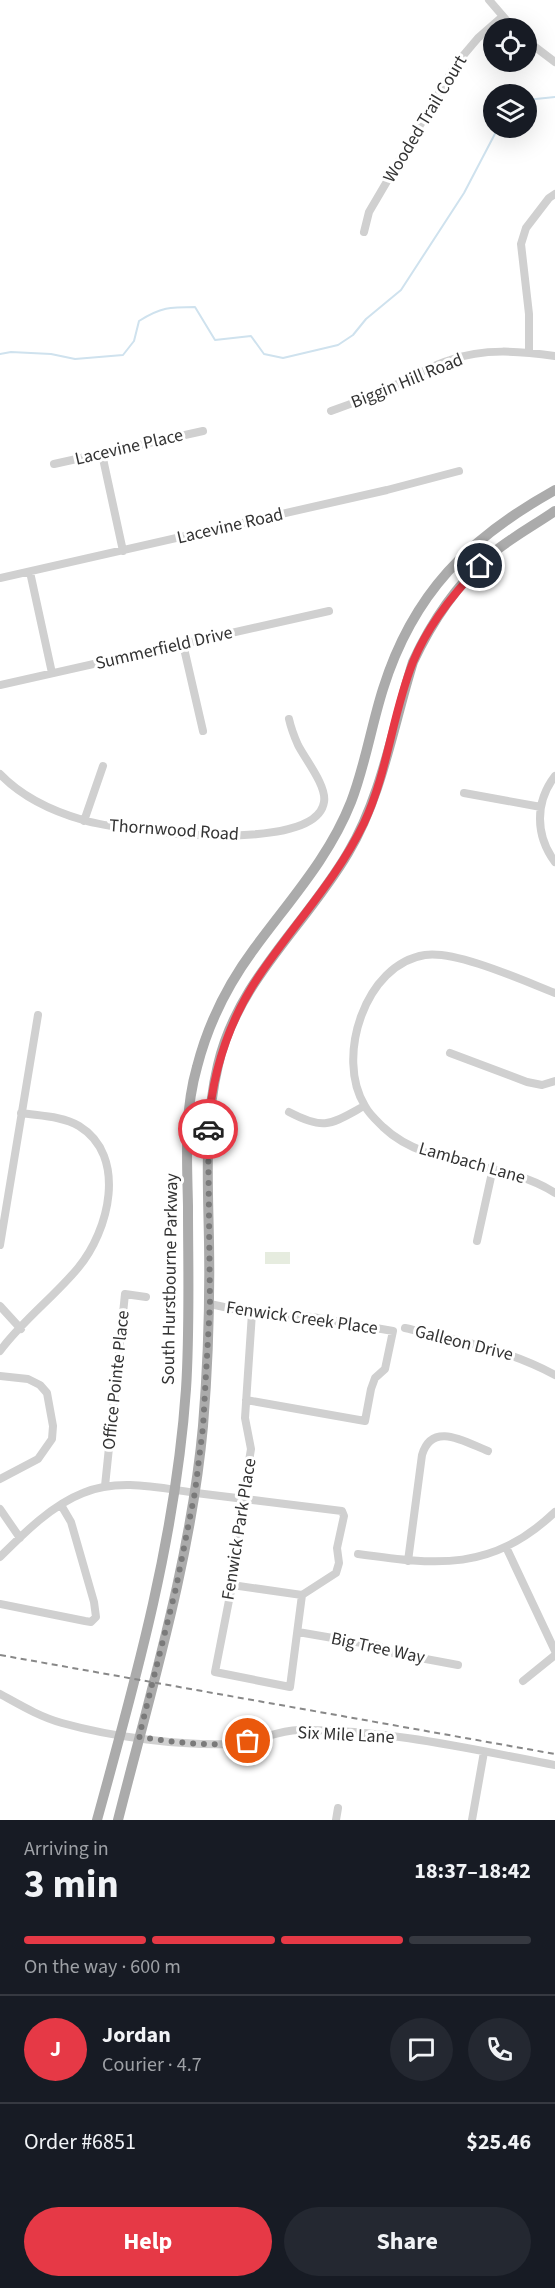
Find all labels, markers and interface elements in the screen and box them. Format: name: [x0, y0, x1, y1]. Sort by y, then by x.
map controls: [483, 18, 537, 138]
button: locate: [483, 18, 537, 72]
street label: Wooded Trail Court: [377, 51, 473, 187]
button: layers: [483, 84, 537, 138]
street label: Biggin Hill Road: [347, 347, 467, 415]
street label: Lacevine Place: [72, 422, 186, 472]
street label: Lacevine Road: [174, 502, 286, 550]
pin: [454, 540, 505, 591]
icon: home: [463, 549, 496, 582]
street label: Summerfield Drive: [93, 620, 235, 676]
street label: Thornwood Road: [108, 813, 240, 847]
courier: [178, 1099, 238, 1159]
icon: car: [192, 1113, 225, 1146]
street label: Lambach Lane: [416, 1136, 528, 1190]
street label: South Hurstbourne Parkway: [156, 1172, 184, 1385]
street label: Fenwick Creek Place: [225, 1295, 379, 1341]
street label: Office Pointe Place: [96, 1309, 136, 1451]
street label: Galleon Drive: [412, 1319, 516, 1367]
street label: Fenwick Park Place: [215, 1456, 263, 1602]
street label: Big Tree Way: [329, 1626, 428, 1670]
pin: [222, 1715, 273, 1766]
street label: Six Mile Lane: [297, 1720, 395, 1750]
icon: bag: [231, 1724, 264, 1757]
text: Arriving in: [24, 1835, 109, 1863]
text: 18:37–18:42: [414, 1855, 531, 1887]
text: 3 min: [24, 1857, 119, 1913]
text: On the way · 600 m: [24, 1953, 181, 1981]
button: chat: [390, 2018, 453, 2081]
button: phone: [468, 2018, 531, 2081]
text: Jordan: [102, 2019, 171, 2051]
text: J: [50, 2033, 61, 2065]
text: Courier · 4.7: [102, 2051, 202, 2079]
text: Order #6851: [24, 2126, 136, 2158]
text: $25.46: [466, 2126, 531, 2158]
button: Help: [24, 2207, 272, 2276]
button: Share: [284, 2207, 531, 2276]

